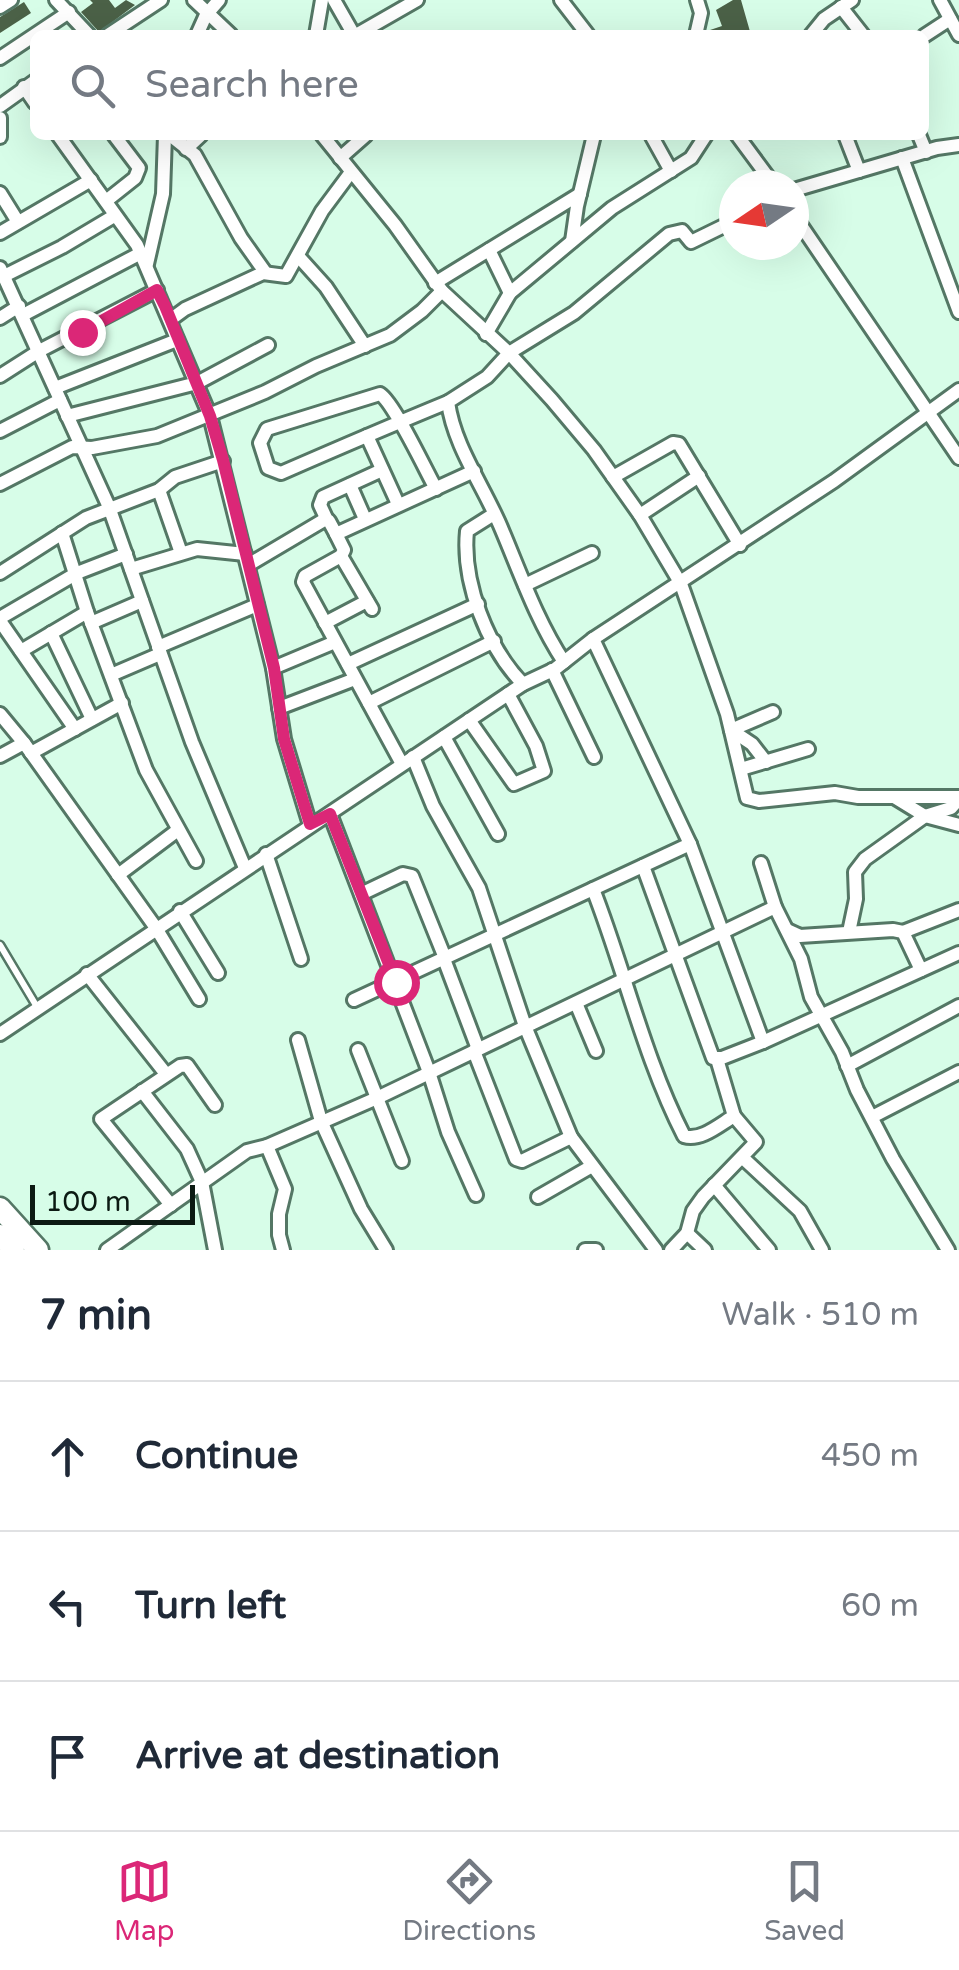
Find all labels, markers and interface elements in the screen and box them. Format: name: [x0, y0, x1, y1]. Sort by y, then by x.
search box: [30, 30, 929, 140]
icon: search: [65, 58, 120, 113]
text: Search here: [145, 62, 359, 108]
north arrow: [719, 170, 809, 260]
route end: [60, 310, 106, 356]
route start: [374, 960, 420, 1006]
scale bar: [30, 1180, 195, 1224]
text: 100 m: [45, 1185, 131, 1219]
text: 7 min: [40, 1290, 152, 1341]
text: Walk · 510 m: [722, 1296, 919, 1334]
icon: ahead: [40, 1429, 95, 1484]
text: Continue: [135, 1433, 298, 1479]
text: 450 m: [821, 1437, 919, 1475]
icon: left: [40, 1579, 95, 1634]
text: Turn left: [135, 1583, 286, 1629]
text: 60 m: [841, 1587, 919, 1625]
icon: arrive: [40, 1729, 95, 1784]
text: Arrive at destination: [135, 1733, 500, 1779]
tab: Map: [114, 1854, 174, 1948]
tab: Directions: [402, 1854, 536, 1948]
tab: Saved: [764, 1854, 845, 1948]

